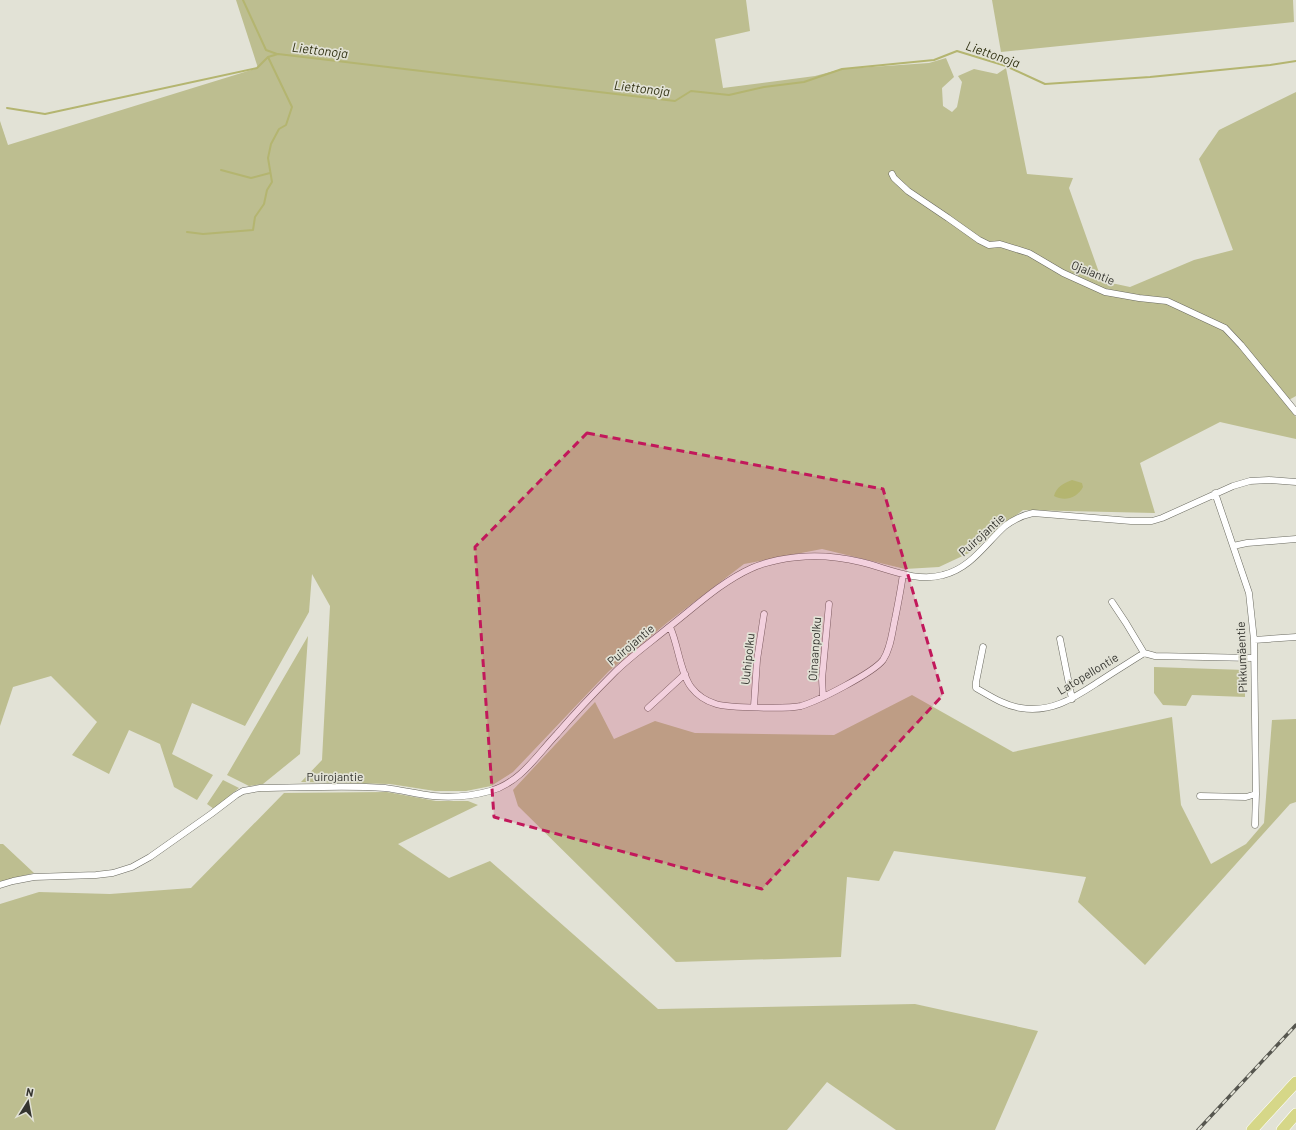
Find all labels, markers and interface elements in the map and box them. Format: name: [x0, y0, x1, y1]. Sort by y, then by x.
water label: Liettonoja: [964, 37, 1022, 71]
water label: Liettonoja: [291, 39, 349, 61]
water label: Liettonoja: [613, 77, 671, 99]
street label: Ojalantie: [1070, 257, 1117, 287]
street label: Puirojantie: [956, 510, 1007, 558]
street label: Oinaanpolku: [805, 617, 823, 681]
street label: Puirojantie: [604, 621, 657, 668]
street label: Pikkumäentie: [1233, 621, 1249, 693]
street label: Uuhipolku: [737, 632, 757, 686]
street label: Latopellontie: [1054, 649, 1121, 697]
street label: Puirojantie: [307, 769, 363, 783]
north arrow: [8, 1082, 48, 1122]
text: N: [25, 1085, 35, 1099]

